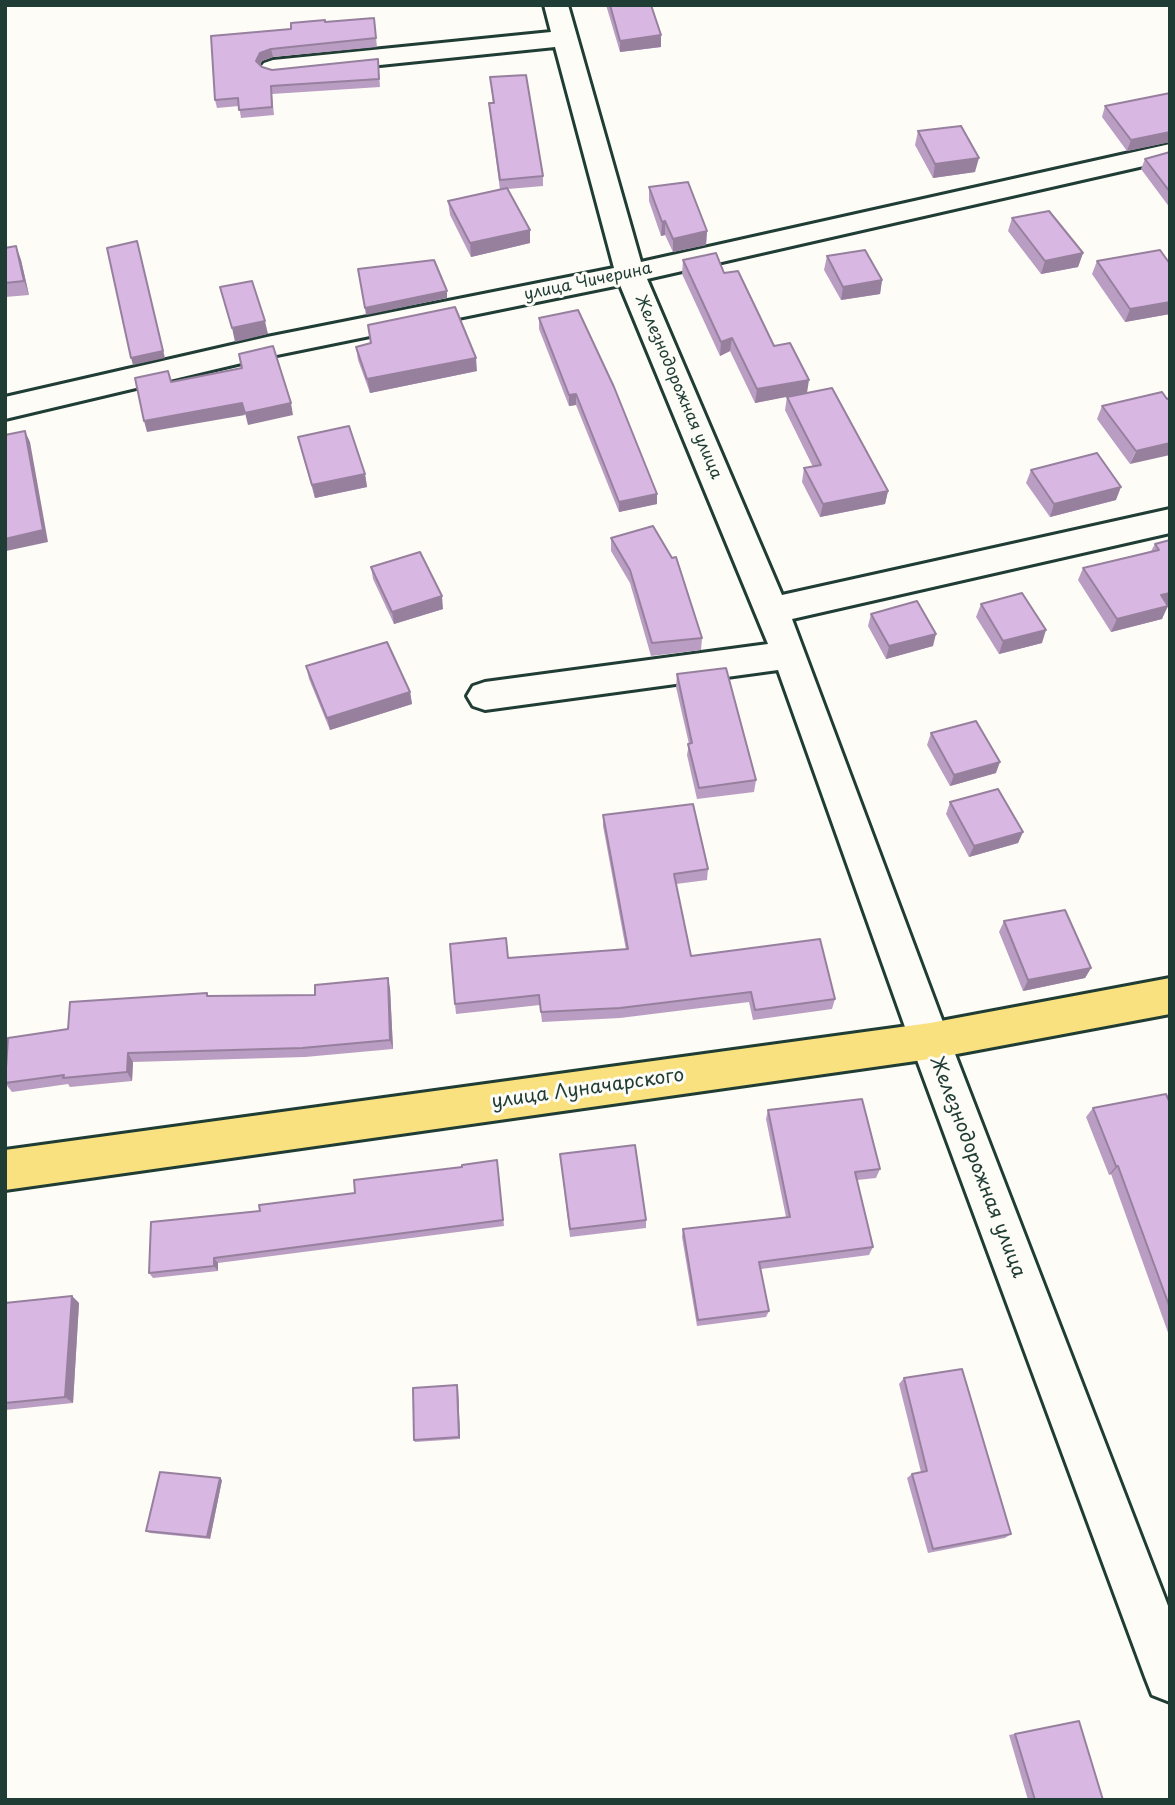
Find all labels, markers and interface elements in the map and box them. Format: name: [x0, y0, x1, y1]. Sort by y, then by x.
street label: улица Чичерина: [522, 259, 654, 305]
street label: Железнодорожная улица: [630, 292, 726, 482]
street label: Железнодорожная улица: [924, 1053, 1030, 1281]
street label: улица Луначарского: [490, 1064, 686, 1114]

